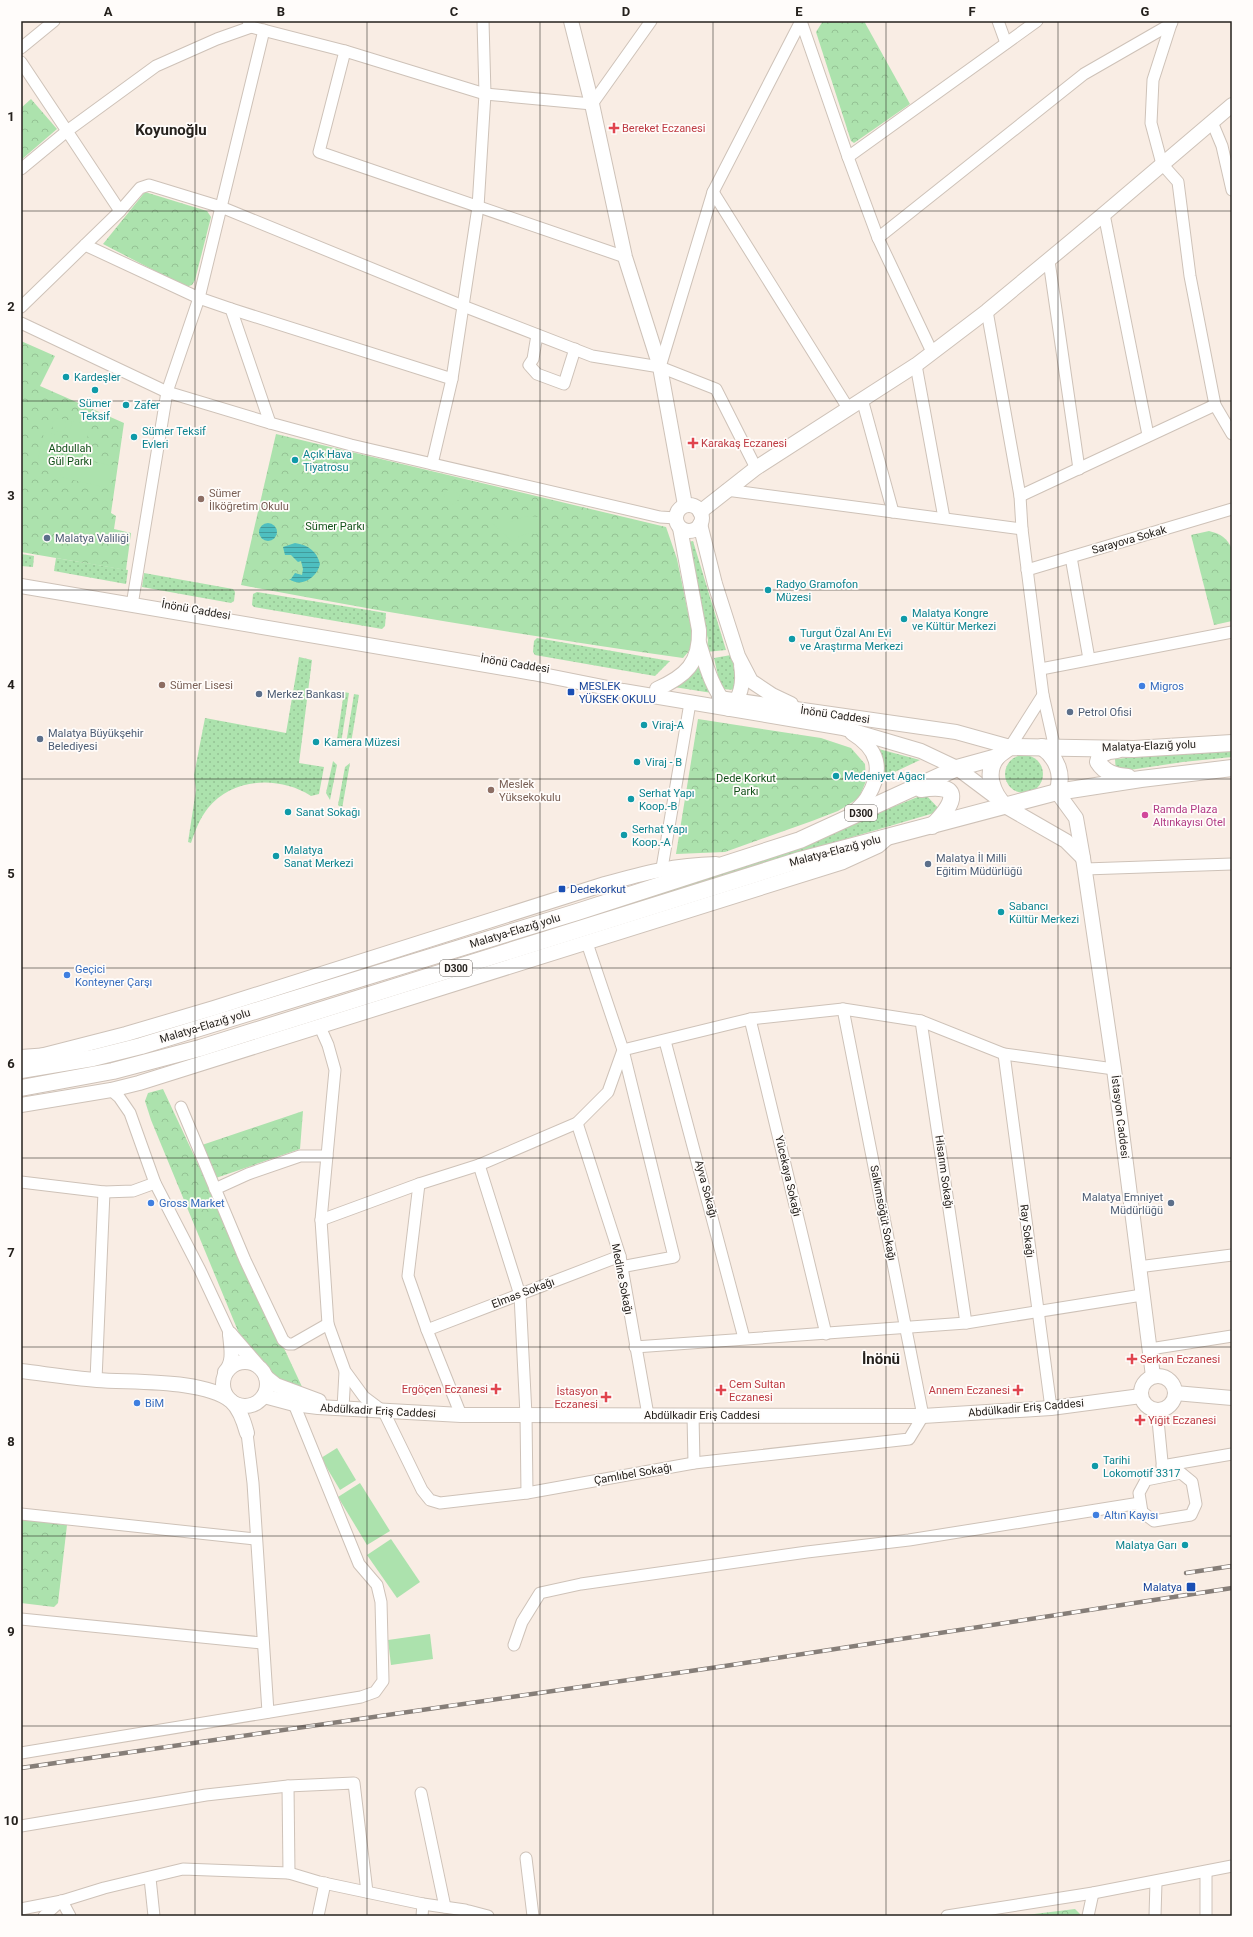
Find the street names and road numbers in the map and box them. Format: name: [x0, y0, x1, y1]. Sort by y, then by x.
street label: Sarayova Sokak: [1090, 523, 1168, 557]
street label: İnönü Caddesi: [160, 598, 232, 622]
street label: İnönü Caddesi: [479, 652, 551, 676]
street label: İnönü Caddesi: [799, 704, 871, 726]
street label: Malatya-Elazığ yolu: [1102, 738, 1196, 754]
road number: D300: [845, 805, 877, 821]
street label: Malatya-Elazığ yolu: [788, 833, 882, 869]
street label: Malatya-Elazığ yolu: [468, 911, 562, 951]
road number: D300: [440, 960, 472, 976]
street label: Malatya-Elazığ yolu: [158, 1006, 252, 1046]
street label: İstasyon Caddesi: [1108, 1075, 1132, 1159]
street label: Yücekaya Sokağı: [772, 1134, 804, 1218]
street label: Hisarım Sokağı: [932, 1134, 956, 1210]
street label: Ayva Sokağı: [692, 1159, 720, 1219]
street label: Salkımsöğüt Sokağı: [867, 1164, 899, 1262]
street label: Ray Sokağı: [1017, 1203, 1037, 1259]
street label: Medine Sokağı: [609, 1242, 635, 1316]
street label: Elmas Sokağı: [490, 1275, 556, 1311]
street label: Abdülkadir Eriş Caddesi: [968, 1396, 1084, 1420]
street label: Abdülkadir Eriş Caddesi: [320, 1401, 436, 1421]
street label: Abdülkadir Eriş Caddesi: [644, 1409, 760, 1422]
street label: Çamlıbel Sokağı: [593, 1461, 673, 1487]

